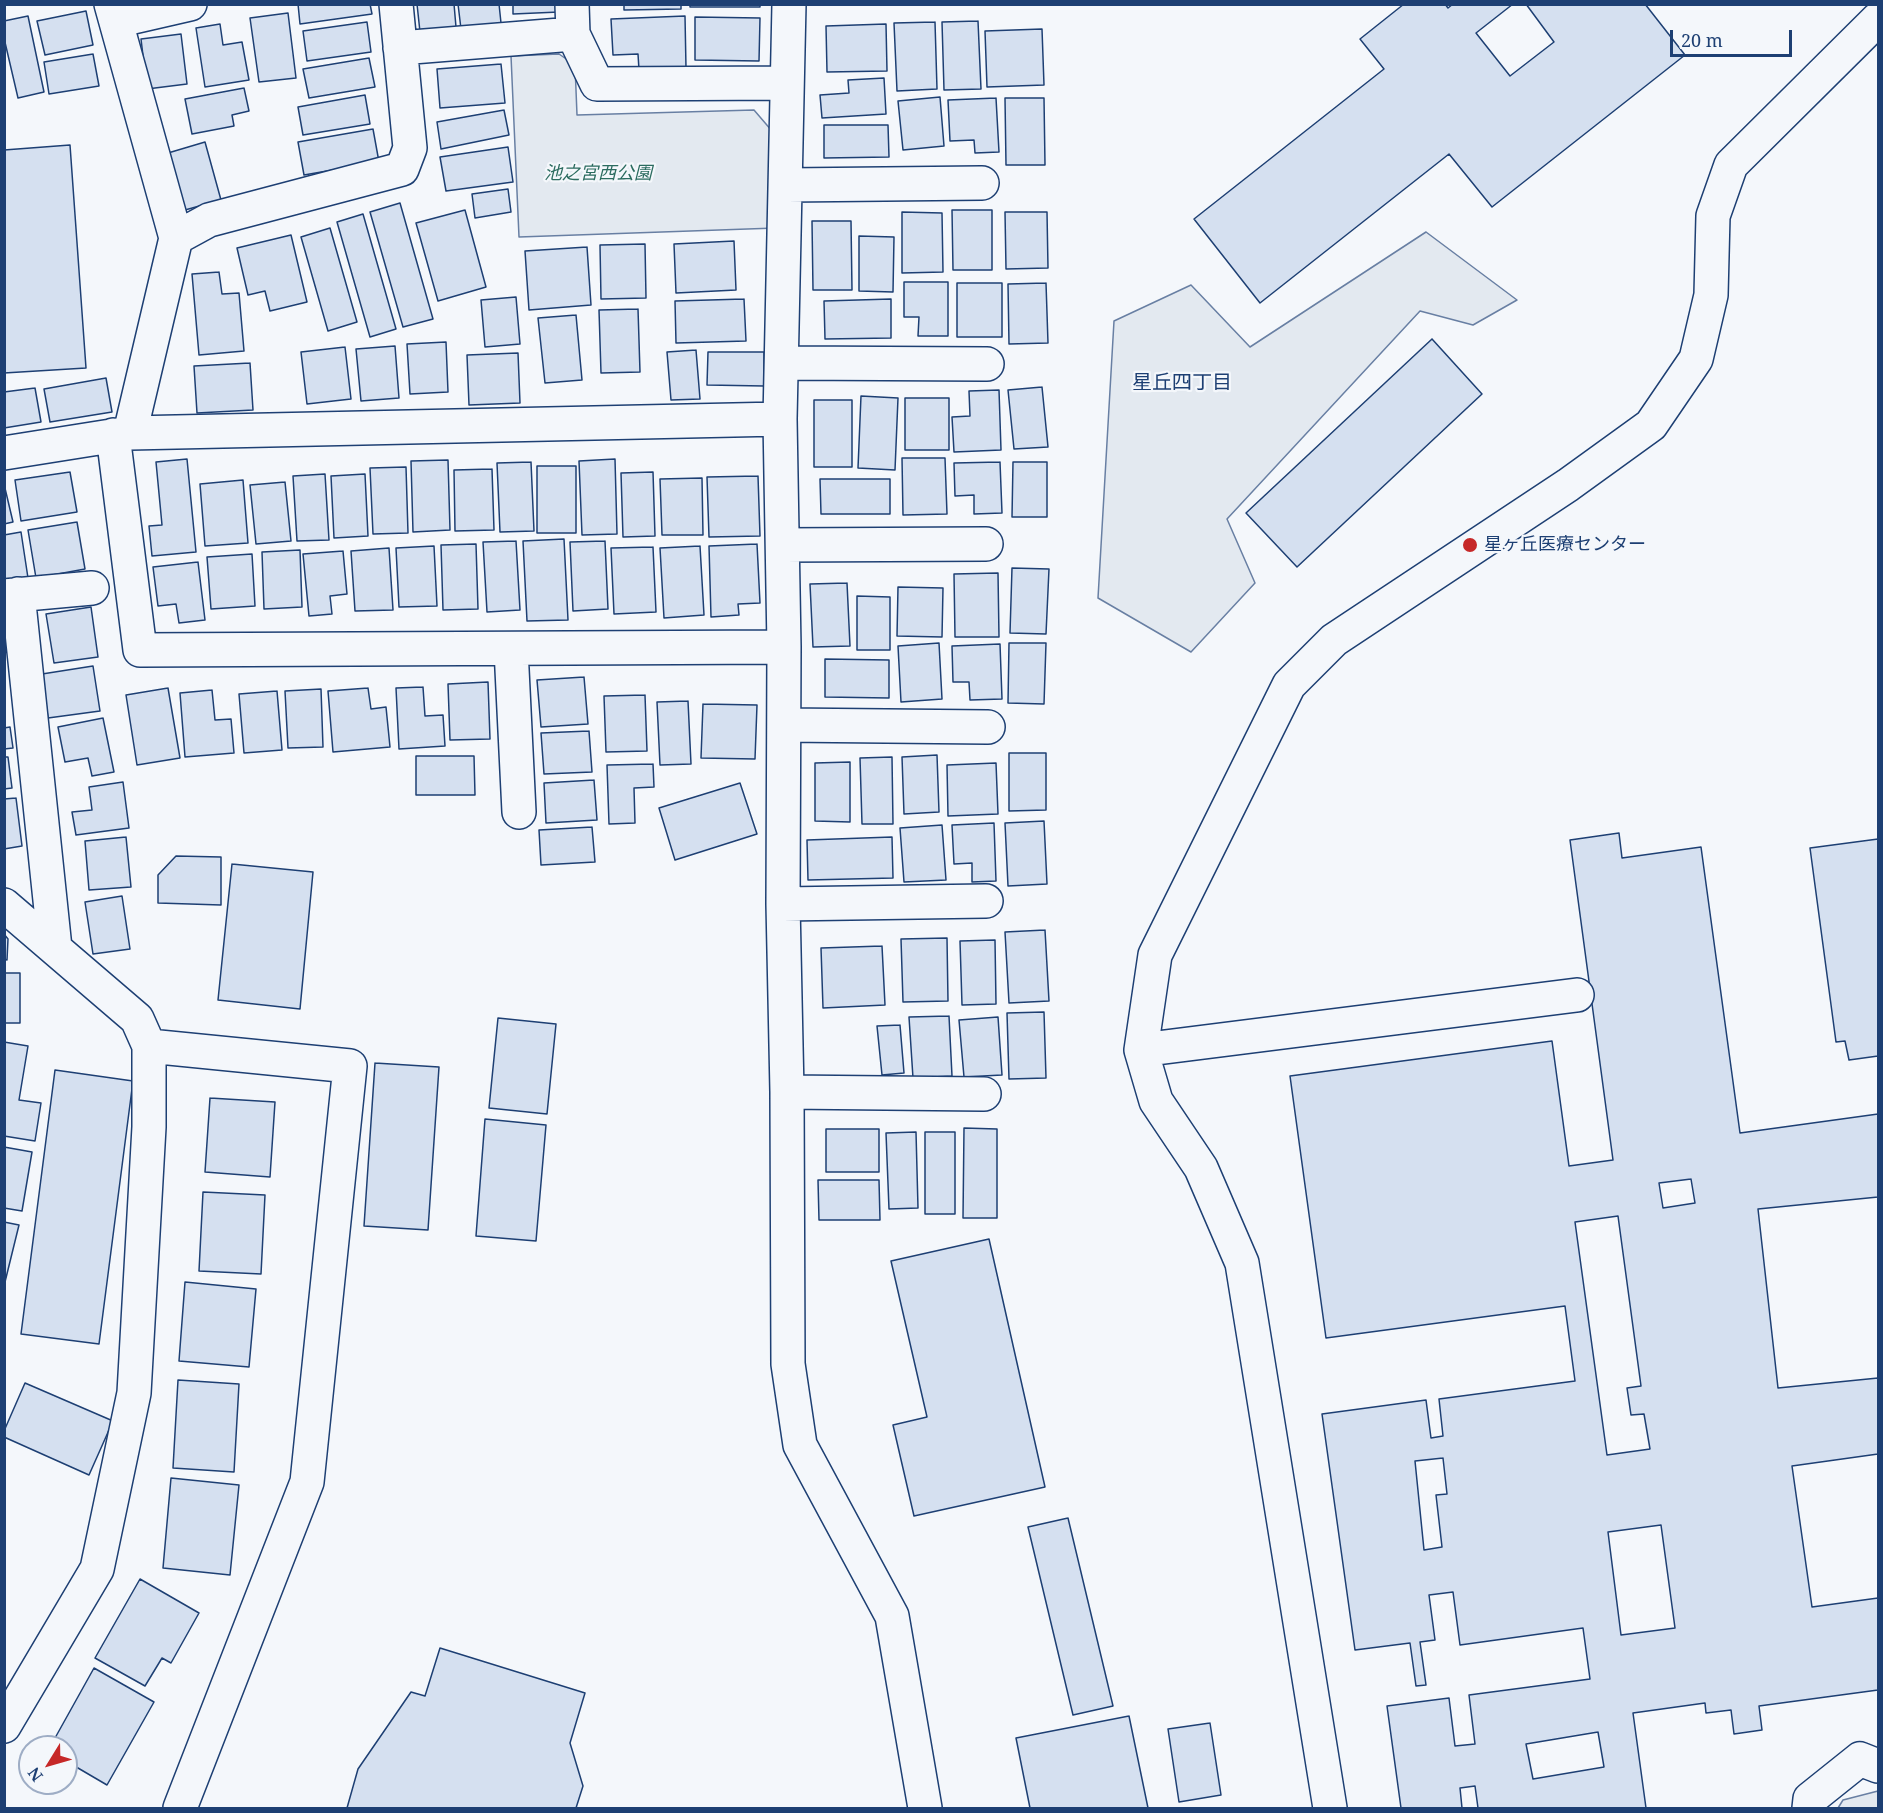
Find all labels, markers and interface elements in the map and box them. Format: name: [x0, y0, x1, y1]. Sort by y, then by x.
scale bar: [1673, 18, 1794, 56]
text: 20 m: [1681, 28, 1723, 52]
park label: 池之宮西公園: [544, 163, 652, 185]
district label: 星丘四丁目: [1132, 371, 1232, 395]
place label: 星ヶ丘医療センター: [1484, 534, 1646, 556]
marker: 星ヶ丘医療センター: [1461, 536, 1479, 554]
north arrow: [18, 1735, 78, 1795]
text: N: [23, 1763, 48, 1786]

